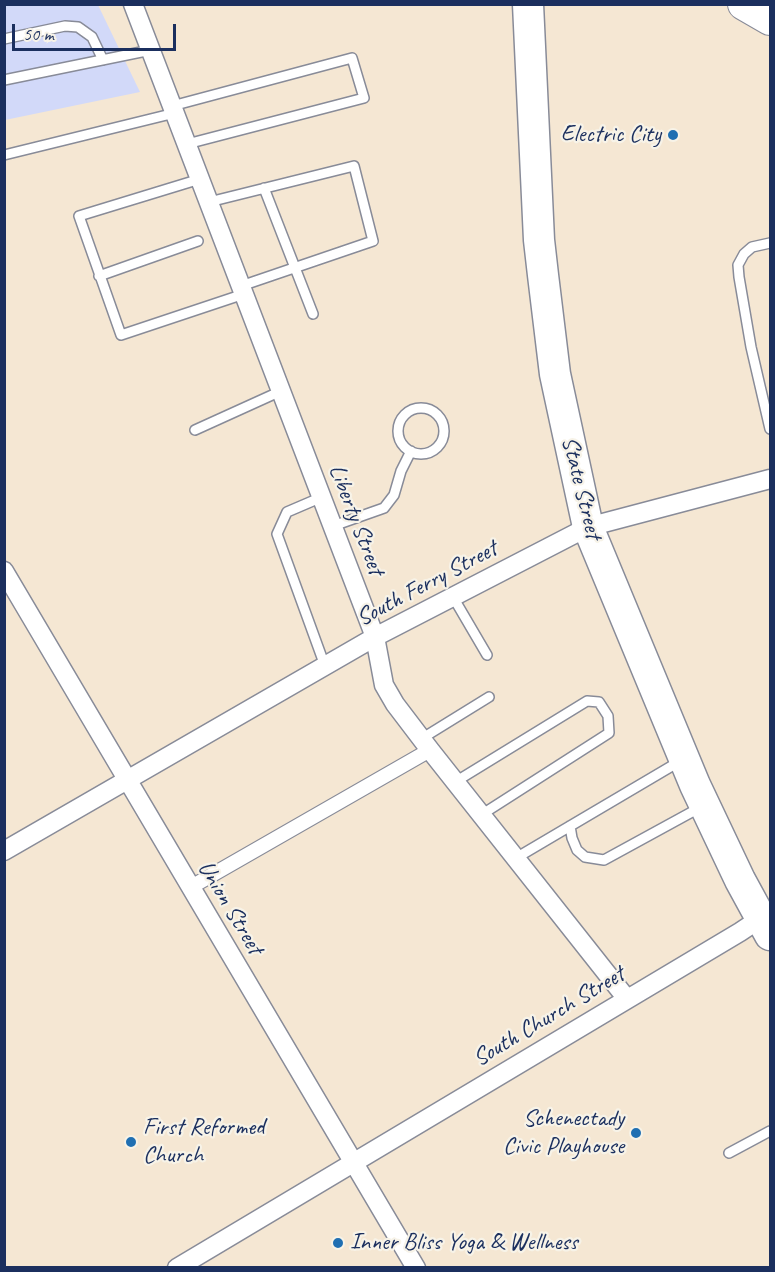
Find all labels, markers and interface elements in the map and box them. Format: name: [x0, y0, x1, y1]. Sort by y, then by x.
scale bar: [15, 12, 178, 50]
text: 50 m: [23, 23, 54, 45]
place label: Electric City: [561, 121, 661, 149]
marker: Electric City: [666, 128, 680, 142]
street label: State Street: [554, 434, 608, 542]
street label: Liberty Street: [322, 461, 390, 579]
street label: South Ferry Street: [352, 535, 502, 633]
street label: Union Street: [191, 856, 269, 960]
street label: South Church Street: [468, 960, 630, 1074]
place label: Schenectady Civic Playhouse: [503, 1105, 624, 1161]
place label: First Reformed Church: [143, 1114, 264, 1170]
marker: Schenectady Civic Playhouse: [629, 1126, 643, 1140]
marker: First Reformed Church: [124, 1135, 138, 1149]
place label: Inner Bliss Yoga & Wellness: [350, 1229, 578, 1257]
marker: Inner Bliss Yoga & Wellness: [331, 1236, 345, 1250]

